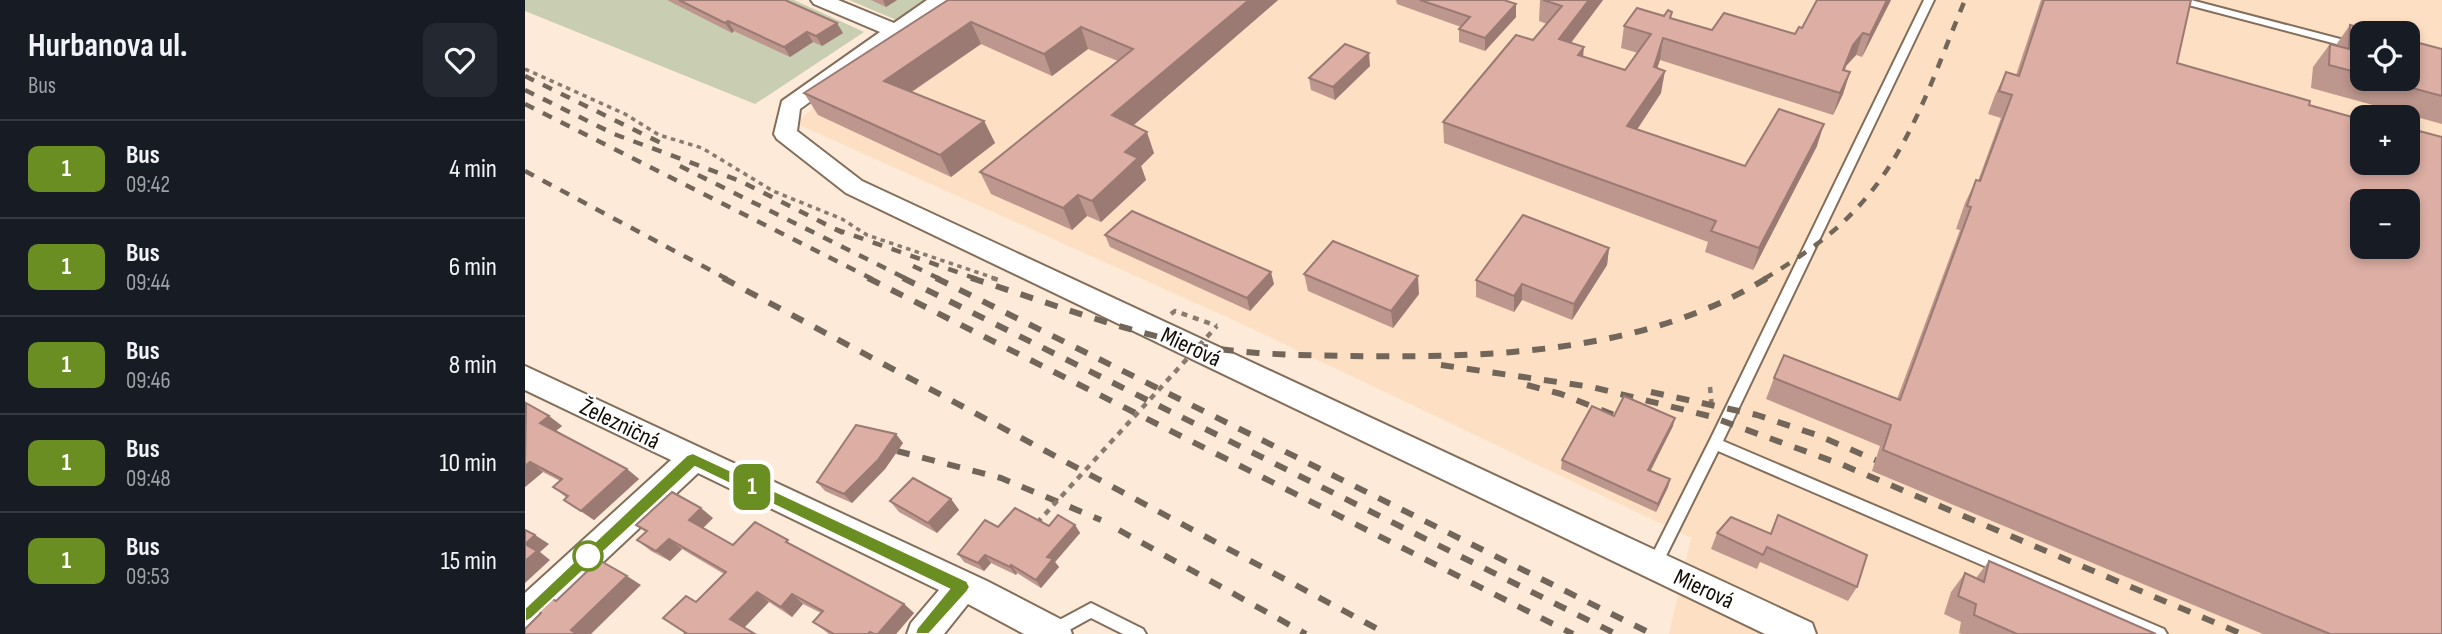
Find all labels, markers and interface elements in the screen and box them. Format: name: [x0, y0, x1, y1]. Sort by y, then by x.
map controls: [2350, 21, 2420, 259]
button: locate: [2350, 21, 2420, 91]
button: heart: [423, 23, 497, 97]
text: Hurbanova ul.: [28, 26, 187, 66]
text: Bus: [28, 72, 56, 100]
button: +: [2350, 105, 2420, 175]
text: Bus: [126, 140, 160, 171]
text: 1: [62, 154, 71, 183]
text: 4 min: [449, 154, 497, 185]
text: 09:42: [126, 171, 170, 199]
button: −: [2350, 189, 2420, 259]
text: Bus: [126, 238, 160, 269]
text: 1: [62, 252, 71, 281]
text: 6 min: [449, 252, 497, 283]
text: 09:44: [126, 269, 170, 297]
street label: Mierová: [1156, 321, 1226, 373]
text: Bus: [126, 336, 160, 367]
text: 1: [62, 350, 71, 379]
text: 8 min: [449, 350, 497, 381]
text: 09:46: [126, 367, 170, 395]
street label: Železničná: [575, 392, 665, 456]
text: Bus: [126, 434, 160, 465]
text: 1: [62, 448, 71, 477]
text: 10 min: [440, 448, 497, 479]
line badge: 1: [729, 464, 775, 510]
text: 09:48: [126, 465, 171, 493]
text: 1: [747, 472, 757, 501]
text: Bus: [126, 532, 160, 563]
unlabelled marker: [573, 541, 603, 571]
text: 1: [62, 546, 71, 575]
text: 15 min: [441, 546, 497, 577]
text: 09:53: [126, 563, 170, 591]
street label: Mierová: [1669, 563, 1739, 615]

